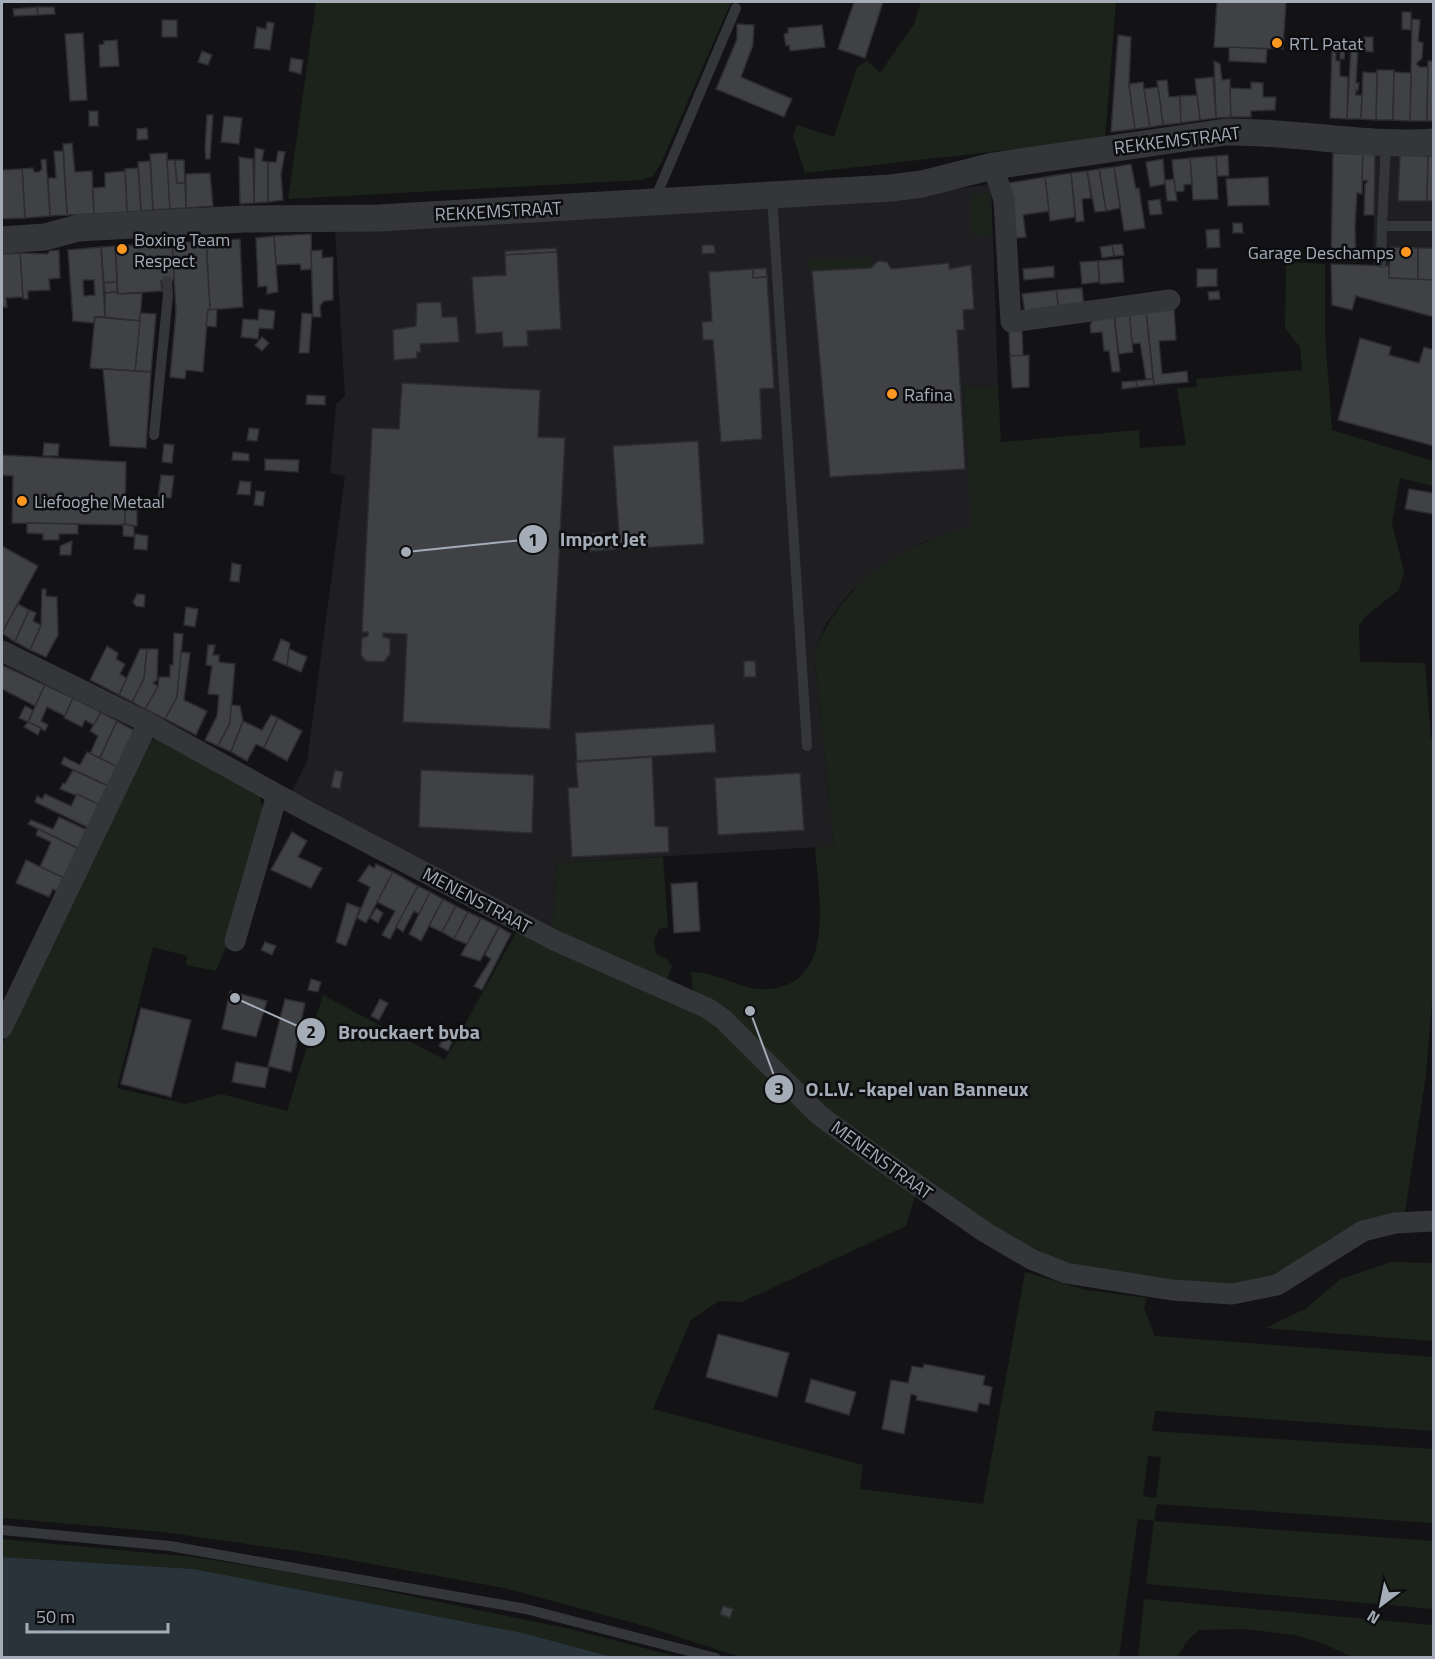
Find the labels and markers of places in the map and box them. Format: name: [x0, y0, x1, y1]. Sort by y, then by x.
place label: RTL Patat: [1289, 30, 1364, 57]
marker: RTL Patat: [1270, 36, 1284, 50]
place label: Boxing Team Respect: [134, 226, 230, 274]
place label: Garage Deschamps: [1248, 239, 1394, 266]
marker: Boxing Team Respect: [115, 242, 129, 256]
marker: Garage Deschamps: [1399, 245, 1413, 259]
place label: Rafina: [904, 381, 953, 408]
marker: Rafina: [885, 387, 899, 401]
place label: Liefooghe Metaal: [34, 488, 165, 515]
marker: Liefooghe Metaal: [15, 494, 29, 508]
callout: Import Jet: [518, 520, 658, 558]
callout: Brouckaert bvba: [296, 1013, 491, 1051]
callout: O.L.V. -kapel van Banneux: [764, 1070, 1041, 1108]

